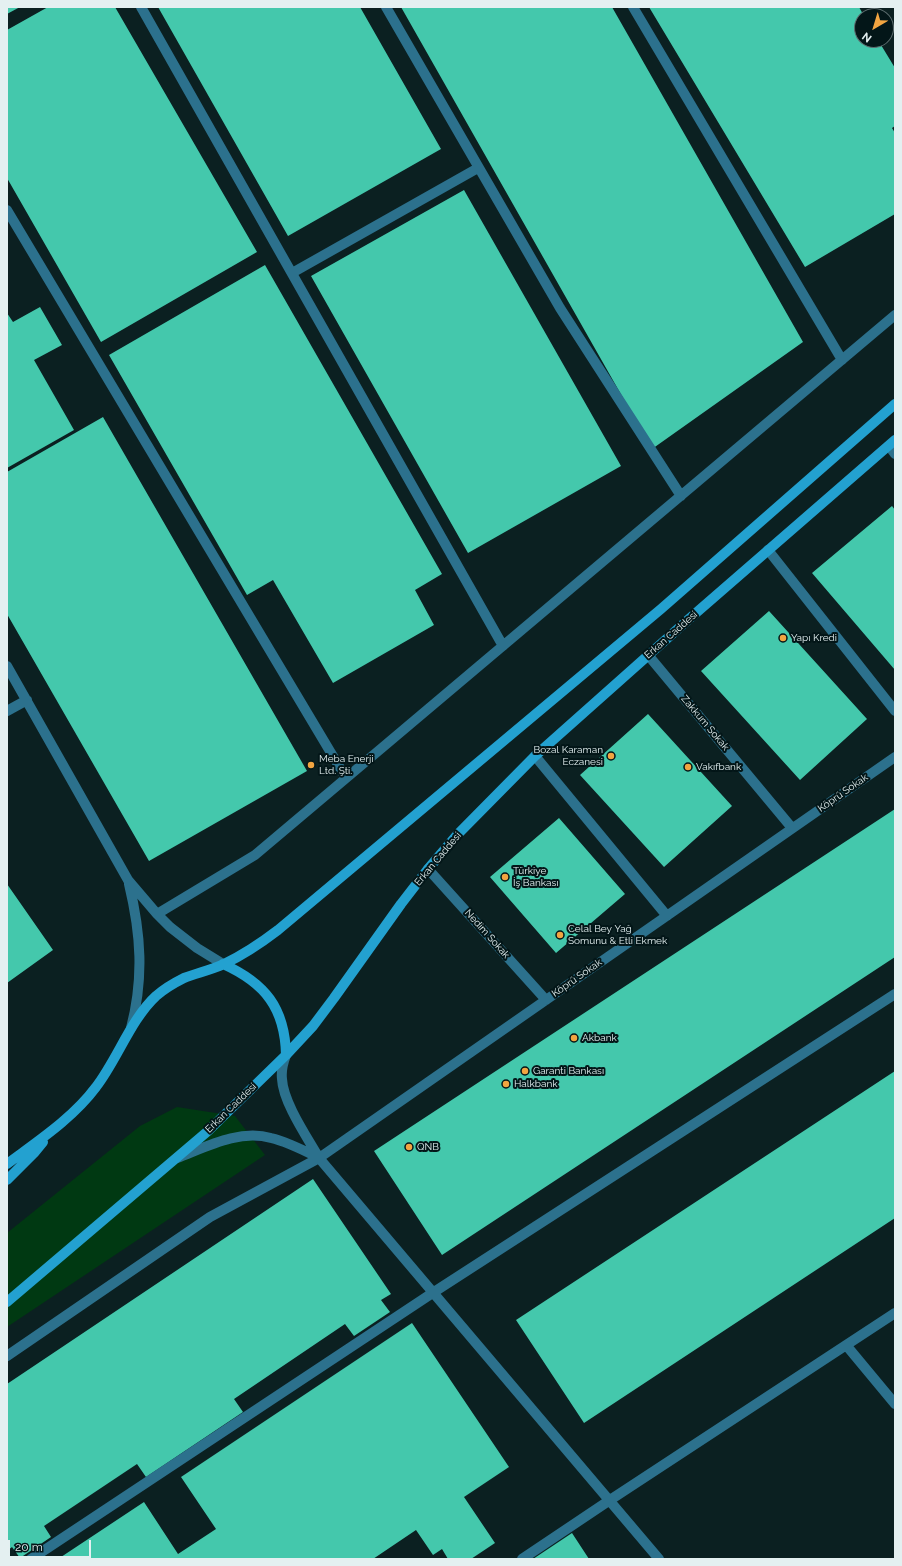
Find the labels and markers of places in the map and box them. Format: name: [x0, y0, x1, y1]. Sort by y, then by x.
place label: Yapı Kredi: [791, 632, 837, 644]
marker: Yapı Kredi: [778, 633, 788, 643]
place label: Bozal Karaman Eczanesi: [534, 744, 603, 768]
marker: Bozal Karaman Eczanesi: [606, 751, 616, 761]
place label: Meba Enerji Ltd. Şti.: [319, 753, 373, 776]
marker: Meba Enerji Ltd. Şti.: [306, 760, 316, 770]
place label: Vakıfbank: [696, 761, 741, 773]
marker: Vakıfbank: [683, 762, 693, 772]
place label: Türkiye İş Bankası: [513, 865, 558, 888]
marker: Türkiye İş Bankası: [500, 872, 510, 882]
place label: Celal Bey Yağ Somunu & Etli Ekmek: [568, 923, 667, 946]
marker: Celal Bey Yağ Somunu & Etli Ekmek: [555, 930, 565, 940]
place label: Akbank: [582, 1032, 617, 1044]
marker: Akbank: [569, 1033, 579, 1043]
place label: Garanti Bankası: [533, 1065, 604, 1077]
marker: Garanti Bankası: [520, 1066, 530, 1076]
place label: Halkbank: [514, 1078, 558, 1090]
marker: Halkbank: [501, 1079, 511, 1089]
place label: QNB: [417, 1141, 439, 1153]
marker: QNB: [404, 1142, 414, 1152]

